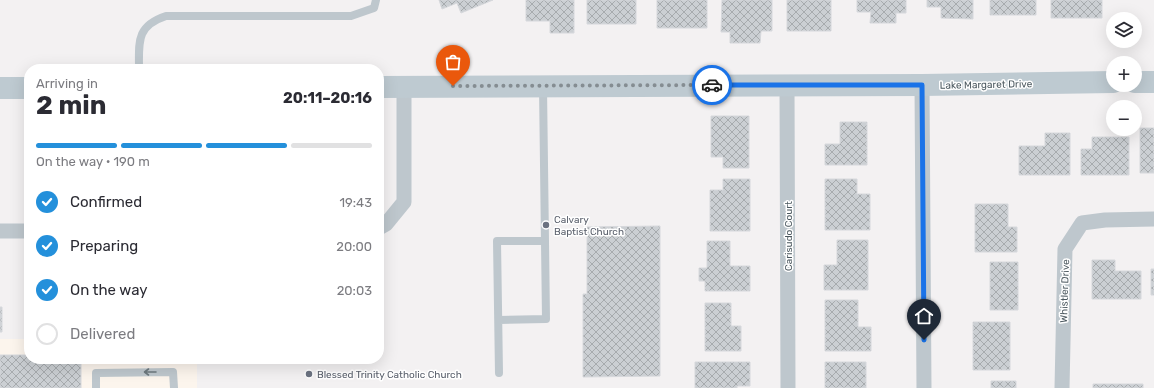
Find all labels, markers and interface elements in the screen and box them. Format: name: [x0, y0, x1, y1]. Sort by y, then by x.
map controls: [1106, 12, 1142, 136]
button: layers: [1106, 12, 1142, 48]
pin: [436, 45, 470, 86]
icon: bag: [442, 51, 464, 73]
button: +: [1106, 56, 1142, 92]
courier: [692, 65, 732, 105]
icon: car: [701, 74, 723, 96]
text: Arriving in: [36, 76, 98, 91]
street label: Lake Margaret Drive: [940, 78, 1033, 92]
text: 20:11–20:16: [283, 89, 372, 107]
text: 2 min: [36, 90, 106, 121]
button: −: [1106, 100, 1142, 136]
text: On the way · 190 m: [36, 154, 150, 169]
icon: check: [36, 191, 58, 213]
text: Confirmed: [70, 193, 142, 211]
text: 19:43: [340, 195, 372, 210]
street label: Carisudo Court: [783, 201, 795, 271]
place label: Calvary Baptist Church: [554, 214, 624, 238]
marker: Calvary Baptist Church: [541, 220, 551, 230]
icon: check: [36, 235, 58, 257]
text: Preparing: [70, 237, 138, 255]
text: 20:00: [336, 239, 372, 254]
street label: Whistler Drive: [1058, 259, 1072, 323]
icon: check: [36, 279, 58, 301]
text: On the way: [70, 281, 148, 299]
text: 20:03: [337, 283, 372, 298]
pin: [907, 299, 941, 340]
icon: home: [913, 305, 935, 327]
text: Delivered: [70, 325, 135, 343]
one-way arrow: [144, 368, 157, 376]
marker: Blessed Trinity Catholic Church: [304, 369, 314, 379]
place label: Blessed Trinity Catholic Church: [317, 369, 462, 381]

